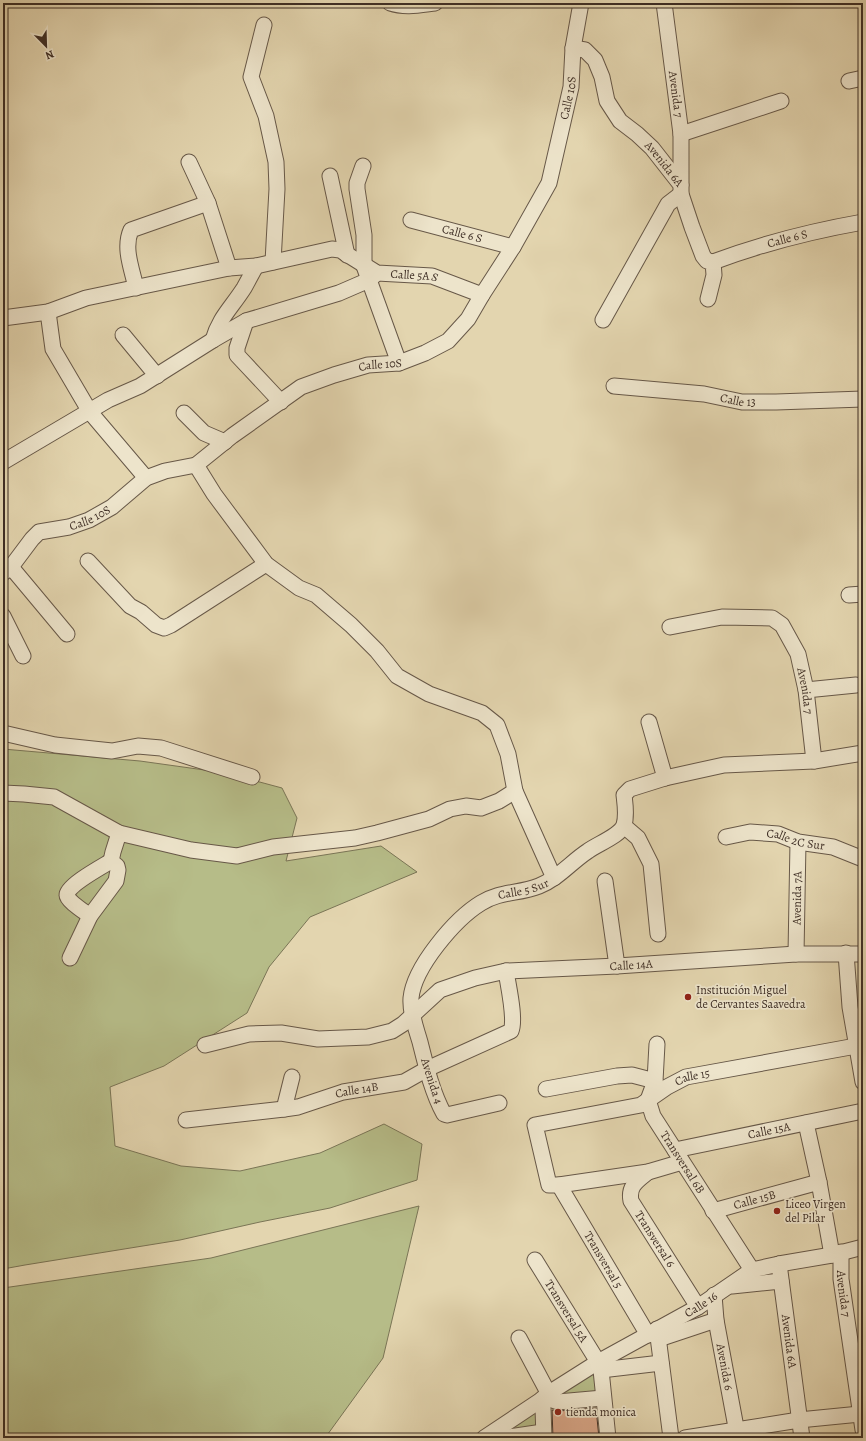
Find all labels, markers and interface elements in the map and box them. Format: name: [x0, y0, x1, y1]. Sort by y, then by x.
north arrow: [26, 26, 66, 66]
text: N: [43, 46, 56, 63]
street label: Avenida 7: [665, 69, 687, 119]
street label: Calle 10S: [556, 76, 580, 121]
street label: Avenida 6A: [641, 137, 688, 191]
street label: Calle 6 S: [440, 221, 484, 247]
street label: Calle 6 S: [765, 226, 809, 252]
street label: Calle 5A S: [390, 266, 441, 286]
street label: Calle 10S: [356, 355, 402, 375]
street label: Calle 13: [719, 390, 756, 410]
street label: Calle 10S: [67, 502, 113, 534]
street label: Avenida 7: [793, 665, 817, 716]
street label: Calle 2C Sur: [766, 825, 826, 854]
street label: Avenida 7A: [789, 870, 805, 926]
street label: Calle 5 Sur: [496, 874, 552, 903]
street label: Calle 14A: [609, 956, 654, 974]
place label: Institución Miguel de Cervantes Saavedra: [696, 982, 806, 1012]
marker: Institución Miguel de Cervantes Saavedra: [683, 992, 693, 1002]
street label: Avenida 4: [417, 1055, 447, 1106]
street label: Calle 15: [672, 1065, 711, 1090]
street label: Calle 14B: [333, 1078, 379, 1102]
street label: Calle 15A: [746, 1118, 793, 1143]
street label: Transversal 6B: [657, 1128, 709, 1197]
street label: Calle 15B: [732, 1186, 777, 1213]
place label: Liceo Virgen del Pilar: [785, 1196, 846, 1226]
marker: Liceo Virgen del Pilar: [772, 1206, 782, 1216]
street label: Transversal 6: [631, 1208, 679, 1271]
street label: Transversal 5: [580, 1228, 627, 1291]
street label: Avenida 7: [833, 1270, 855, 1319]
street label: Transversal 5A: [541, 1277, 592, 1346]
street label: Calle 16: [681, 1288, 721, 1321]
street label: Avenida 6A: [778, 1312, 801, 1370]
street label: Avenida 6: [712, 1341, 737, 1392]
place label: tienda monica: [566, 1404, 637, 1420]
marker: tienda monica: [553, 1407, 563, 1417]

